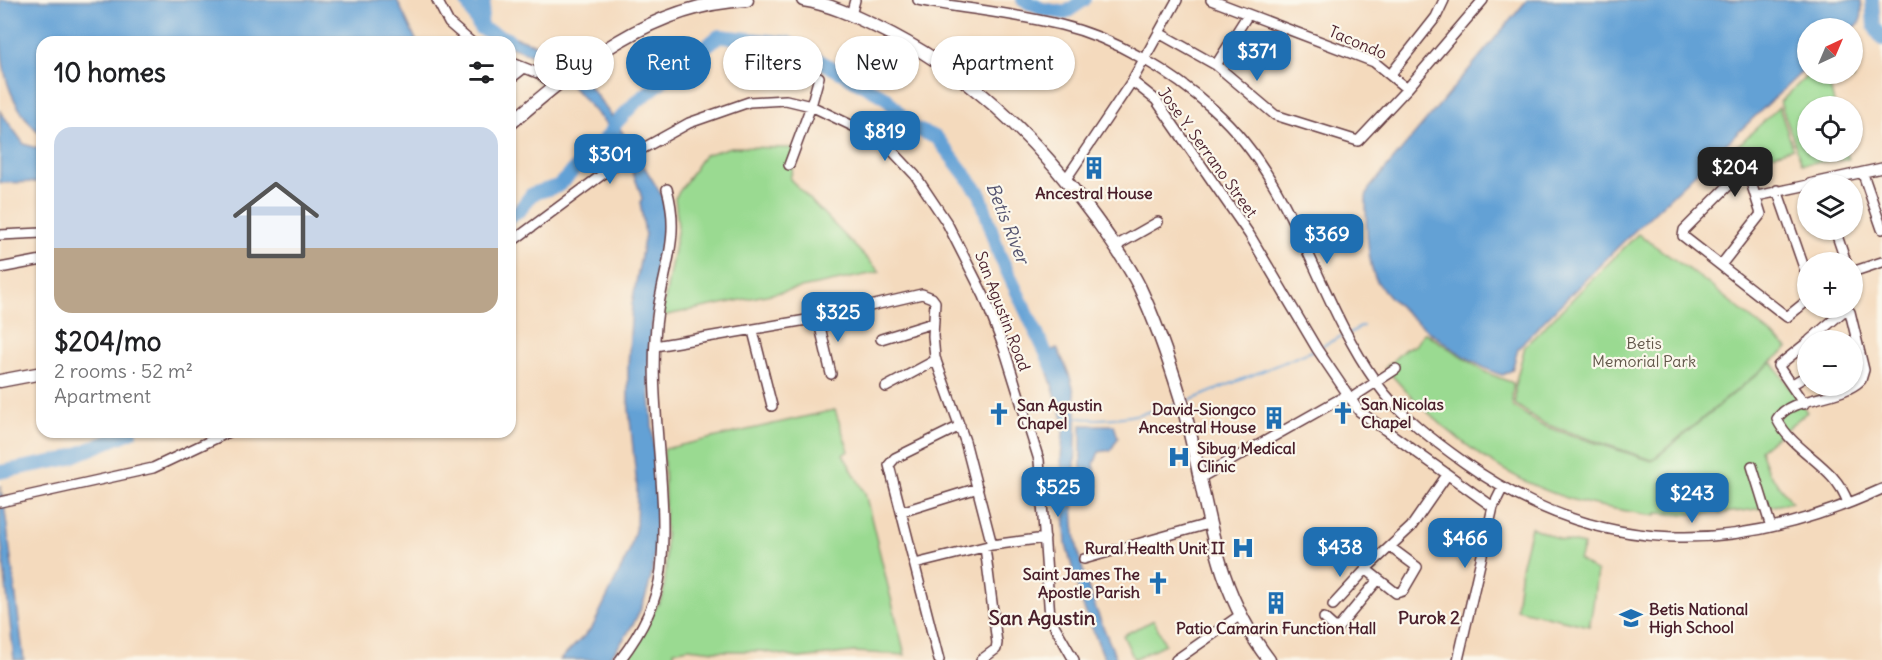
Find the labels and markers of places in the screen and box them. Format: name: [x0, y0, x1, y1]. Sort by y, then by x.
pin: $371: [1221, 31, 1293, 82]
pin: $819: [849, 111, 921, 162]
pin: $301: [574, 134, 646, 185]
pin: $204: [1699, 147, 1771, 198]
building icon: Ancestral House: [1081, 155, 1107, 181]
place label: Ancestral House: [1035, 183, 1153, 203]
pin: $369: [1291, 214, 1363, 265]
pin: $325: [802, 292, 874, 343]
place label: San Nicolas Chapel: [1361, 394, 1444, 433]
place label: San Agustin Chapel: [1017, 395, 1102, 434]
place label: David-Siongco Ancestral House: [1139, 399, 1256, 437]
church icon: San Nicolas Chapel: [1330, 400, 1356, 426]
church icon: San Agustin Chapel: [986, 401, 1012, 427]
building icon: David-Siongco Ancestral House: [1261, 405, 1287, 431]
place label: Sibug Medical Clinic: [1197, 438, 1296, 476]
hospital icon: Sibug Medical Clinic: [1166, 444, 1192, 470]
pin: $525: [1022, 467, 1094, 518]
pin: $243: [1656, 473, 1728, 524]
pin: $466: [1429, 518, 1501, 569]
pin: $438: [1304, 527, 1376, 578]
hospital icon: Rural Health Unit II: [1230, 535, 1256, 561]
place label: Rural Health Unit II: [1085, 538, 1225, 558]
place label: Saint James The Apostle Parish: [1023, 564, 1140, 603]
church icon: Saint James The Apostle Parish: [1145, 570, 1171, 596]
building icon: Patio Camarin Function Hall: [1263, 590, 1289, 616]
place label: Betis National High School: [1649, 599, 1748, 638]
school or university icon: Betis National High School: [1618, 605, 1644, 631]
place label: Patio Camarin Function Hall: [1176, 618, 1376, 638]

